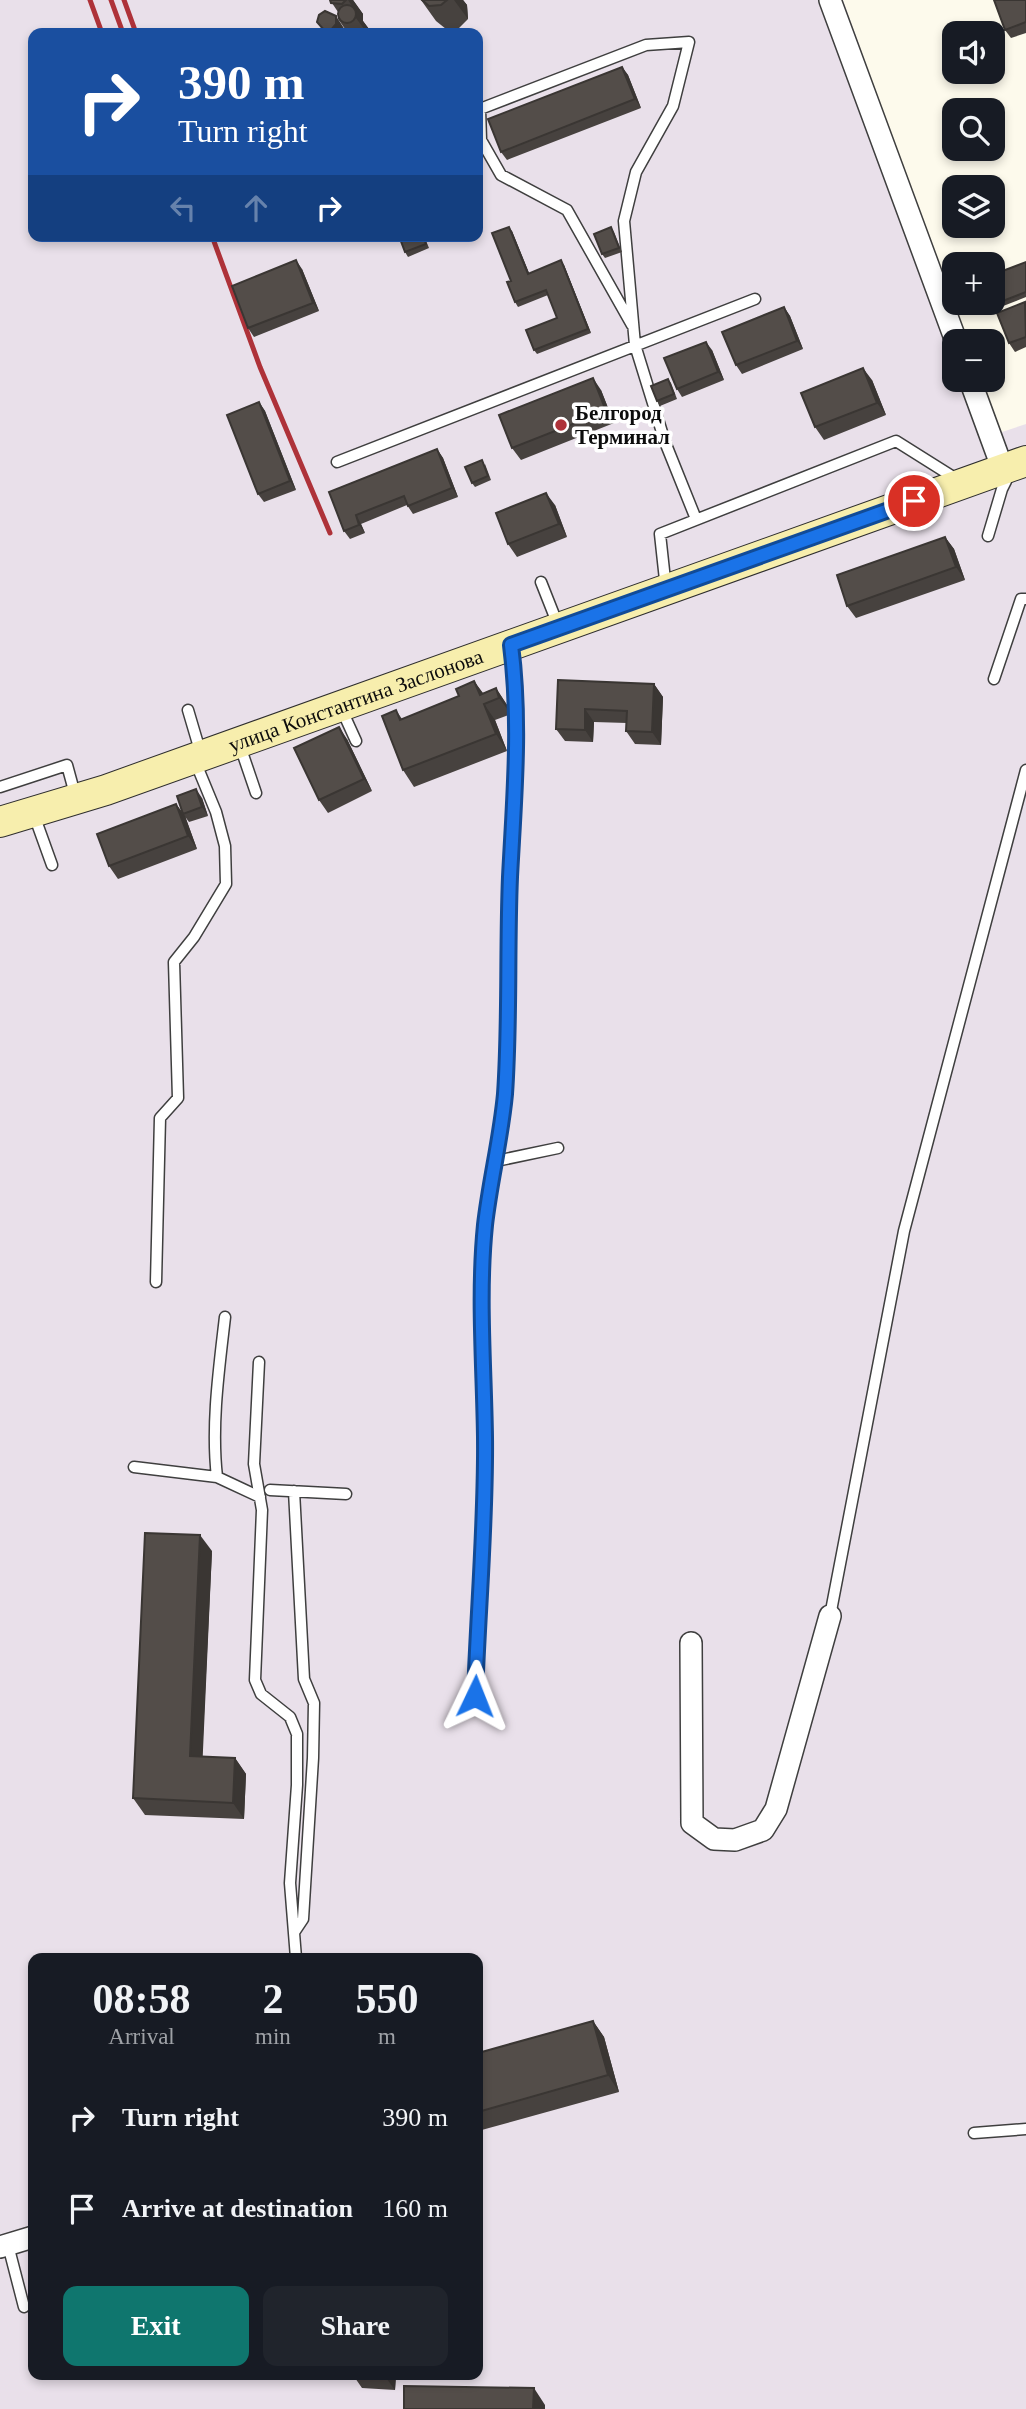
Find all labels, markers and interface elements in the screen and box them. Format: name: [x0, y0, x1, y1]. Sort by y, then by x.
map controls: [942, 21, 1005, 392]
button: sound: [942, 21, 1005, 84]
text: 390 m: [178, 55, 305, 110]
icon: right: [63, 56, 154, 147]
button: search: [942, 98, 1005, 161]
text: Turn right: [178, 113, 308, 149]
button: layers: [942, 175, 1005, 238]
icon: left: [164, 189, 202, 227]
icon: ahead: [237, 189, 275, 227]
icon: right: [310, 189, 348, 227]
button: +: [942, 252, 1005, 315]
button: −: [942, 329, 1005, 392]
place label: Белгород Терминал: [575, 401, 670, 449]
marker: Белгород Терминал: [553, 417, 569, 433]
pin: [884, 471, 944, 531]
icon: arrive: [895, 482, 933, 520]
street label: улица Константина Заслонова: [225, 644, 487, 757]
position arrow: [438, 1659, 512, 1733]
text: 08:58: [93, 1976, 191, 2022]
text: 2: [262, 1976, 283, 2022]
text: 550: [355, 1976, 418, 2022]
text: Arrival: [108, 2024, 175, 2049]
text: min: [255, 2024, 291, 2049]
text: m: [378, 2024, 396, 2049]
icon: right: [63, 2099, 101, 2137]
text: Turn right: [122, 2103, 239, 2132]
text: 390 m: [382, 2103, 448, 2132]
icon: arrive: [63, 2190, 101, 2228]
text: Arrive at destination: [122, 2194, 353, 2223]
text: 160 m: [382, 2194, 448, 2223]
button: Exit: [63, 2286, 249, 2366]
button: Share: [263, 2286, 448, 2366]

